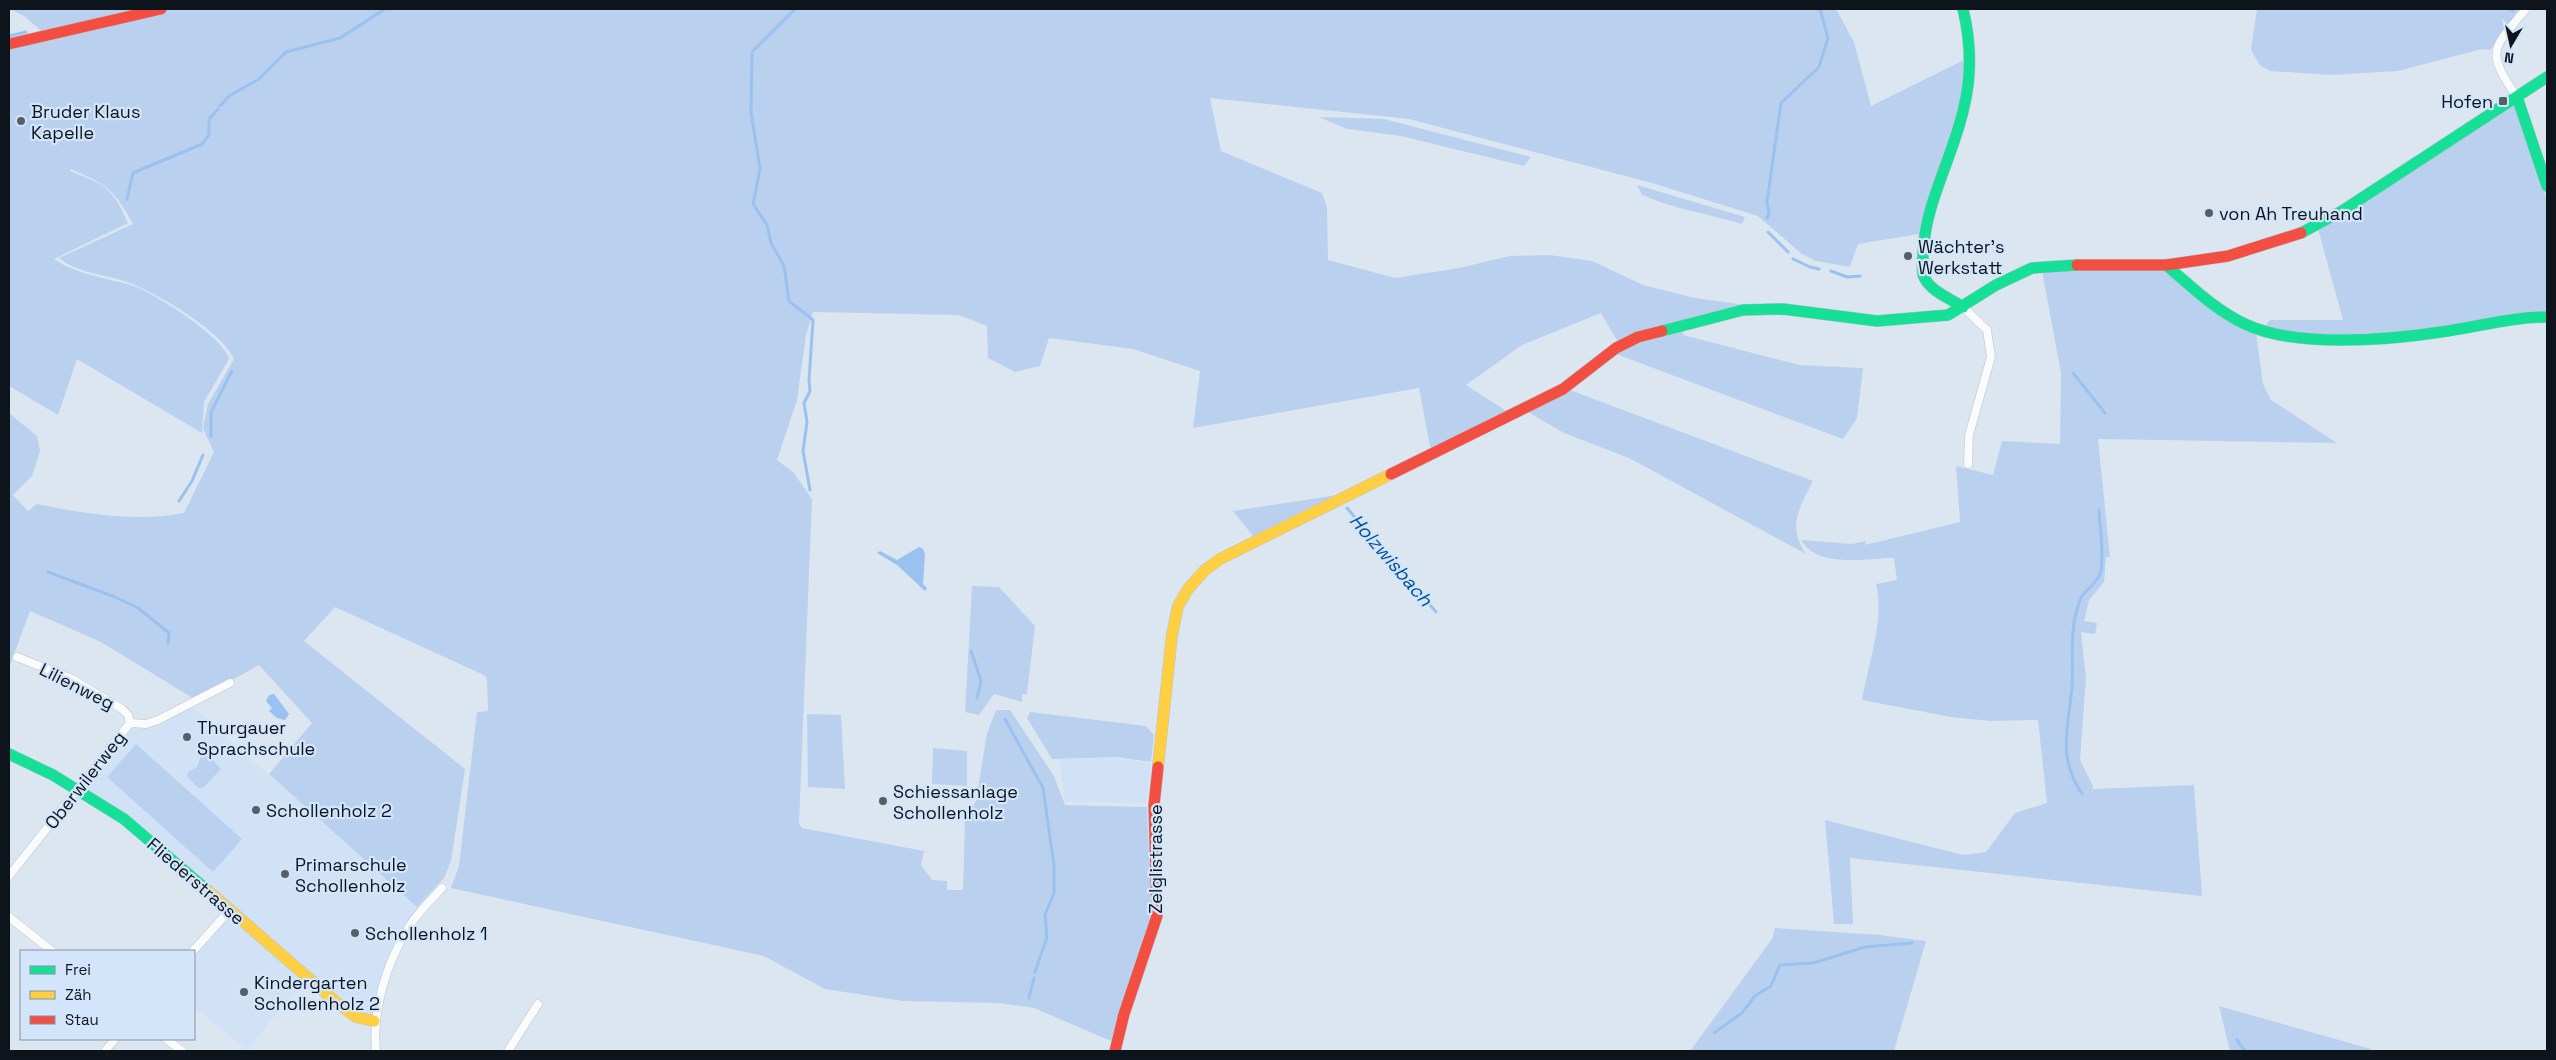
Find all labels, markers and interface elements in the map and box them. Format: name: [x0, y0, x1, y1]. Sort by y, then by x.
north arrow: [2486, 20, 2536, 70]
text: N: [2503, 48, 2515, 67]
place label: Hofen: [2441, 90, 2493, 113]
marker: Hofen: [2497, 95, 2509, 107]
place label: Bruder Klaus Kapelle: [31, 100, 140, 144]
marker: Bruder Klaus Kapelle: [15, 115, 27, 127]
place label: von Ah Treuhand: [2219, 202, 2363, 225]
marker: von Ah Treuhand: [2203, 207, 2215, 219]
place label: Wächter's Werkstatt: [1918, 235, 2005, 279]
marker: Wächter's Werkstatt: [1902, 250, 1914, 262]
water label: Holzwisbach: [1344, 509, 1438, 612]
street label: Lilienweg: [36, 657, 118, 715]
place label: Thurgauer Sprachschule: [197, 716, 315, 760]
street label: Oberwilerweg: [40, 726, 130, 834]
marker: Thurgauer Sprachschule: [181, 731, 193, 743]
place label: Schiessanlage Schollenholz: [893, 780, 1018, 824]
marker: Schiessanlage Schollenholz: [877, 795, 889, 807]
place label: Schollenholz 2: [266, 799, 392, 822]
marker: Schollenholz 2: [250, 804, 262, 816]
street label: Zelglistrasse: [1144, 804, 1167, 914]
street label: Fliederstrasse: [142, 832, 250, 930]
place label: Primarschule Schollenholz: [295, 853, 407, 897]
marker: Primarschule Schollenholz: [279, 868, 291, 880]
place label: Schollenholz 1: [365, 922, 488, 945]
marker: Schollenholz 1: [349, 927, 361, 939]
legend: [20, 950, 195, 1040]
text: Frei: [65, 960, 91, 979]
place label: Kindergarten Schollenholz 2: [254, 971, 380, 1015]
text: Zäh: [65, 985, 91, 1004]
marker: Kindergarten Schollenholz 2: [238, 986, 250, 998]
text: Stau: [65, 1010, 99, 1029]

